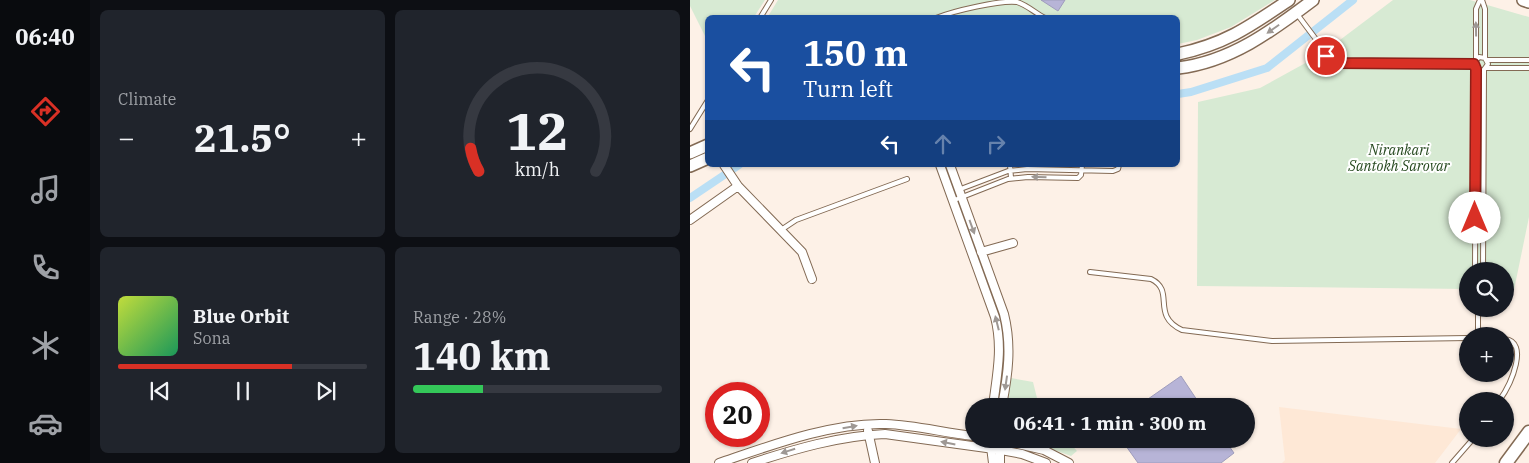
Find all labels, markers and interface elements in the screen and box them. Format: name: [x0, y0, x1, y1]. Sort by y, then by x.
one-way arrow: [1472, 20, 1480, 36]
text: 06:40: [15, 22, 75, 51]
one-way arrow: [1267, 24, 1280, 34]
text: 150 m: [803, 30, 908, 76]
icon: left: [720, 35, 785, 100]
pin: [1305, 35, 1347, 77]
icon: arrive: [1312, 42, 1340, 70]
text: Turn left: [803, 74, 893, 103]
text: Climate: [118, 89, 176, 109]
icon: directions: [28, 94, 63, 129]
text: 12: [506, 97, 569, 164]
text: 21.5°: [194, 113, 291, 162]
text: −: [118, 119, 135, 156]
text: +: [350, 119, 367, 156]
icon: left: [876, 130, 904, 158]
icon: ahead: [929, 130, 957, 158]
icon: right: [982, 130, 1010, 158]
park label: Nirankari Santokh Sarovar: [1347, 141, 1451, 175]
text: km/h: [515, 158, 560, 181]
icon: music: [28, 172, 63, 207]
one-way arrow: [1031, 173, 1047, 181]
position arrow: [1448, 191, 1500, 243]
one-way arrow: [969, 220, 976, 235]
icon: phone: [28, 250, 63, 285]
map controls: [1459, 262, 1514, 447]
button: search: [1459, 262, 1514, 317]
text: Blue Orbit: [193, 304, 289, 328]
text: Range · 28%: [413, 307, 506, 327]
one-way arrow: [993, 316, 1001, 331]
button: +: [1459, 327, 1514, 382]
icon: climate: [28, 328, 63, 363]
text: Sona: [193, 328, 230, 348]
text: 140 km: [413, 331, 551, 380]
one-way arrow: [1002, 376, 1010, 392]
icon: previous: [146, 377, 174, 405]
icon: pause: [229, 377, 257, 405]
icon: next: [312, 377, 340, 405]
speed limit sign: 20: [705, 382, 770, 447]
button: −: [1459, 392, 1514, 447]
icon: car: [28, 406, 63, 441]
text: 06:41 · 1 min · 300 m: [1014, 411, 1206, 435]
one-way arrow: [842, 423, 858, 431]
one-way arrow: [940, 439, 955, 447]
one-way arrow: [780, 448, 795, 456]

